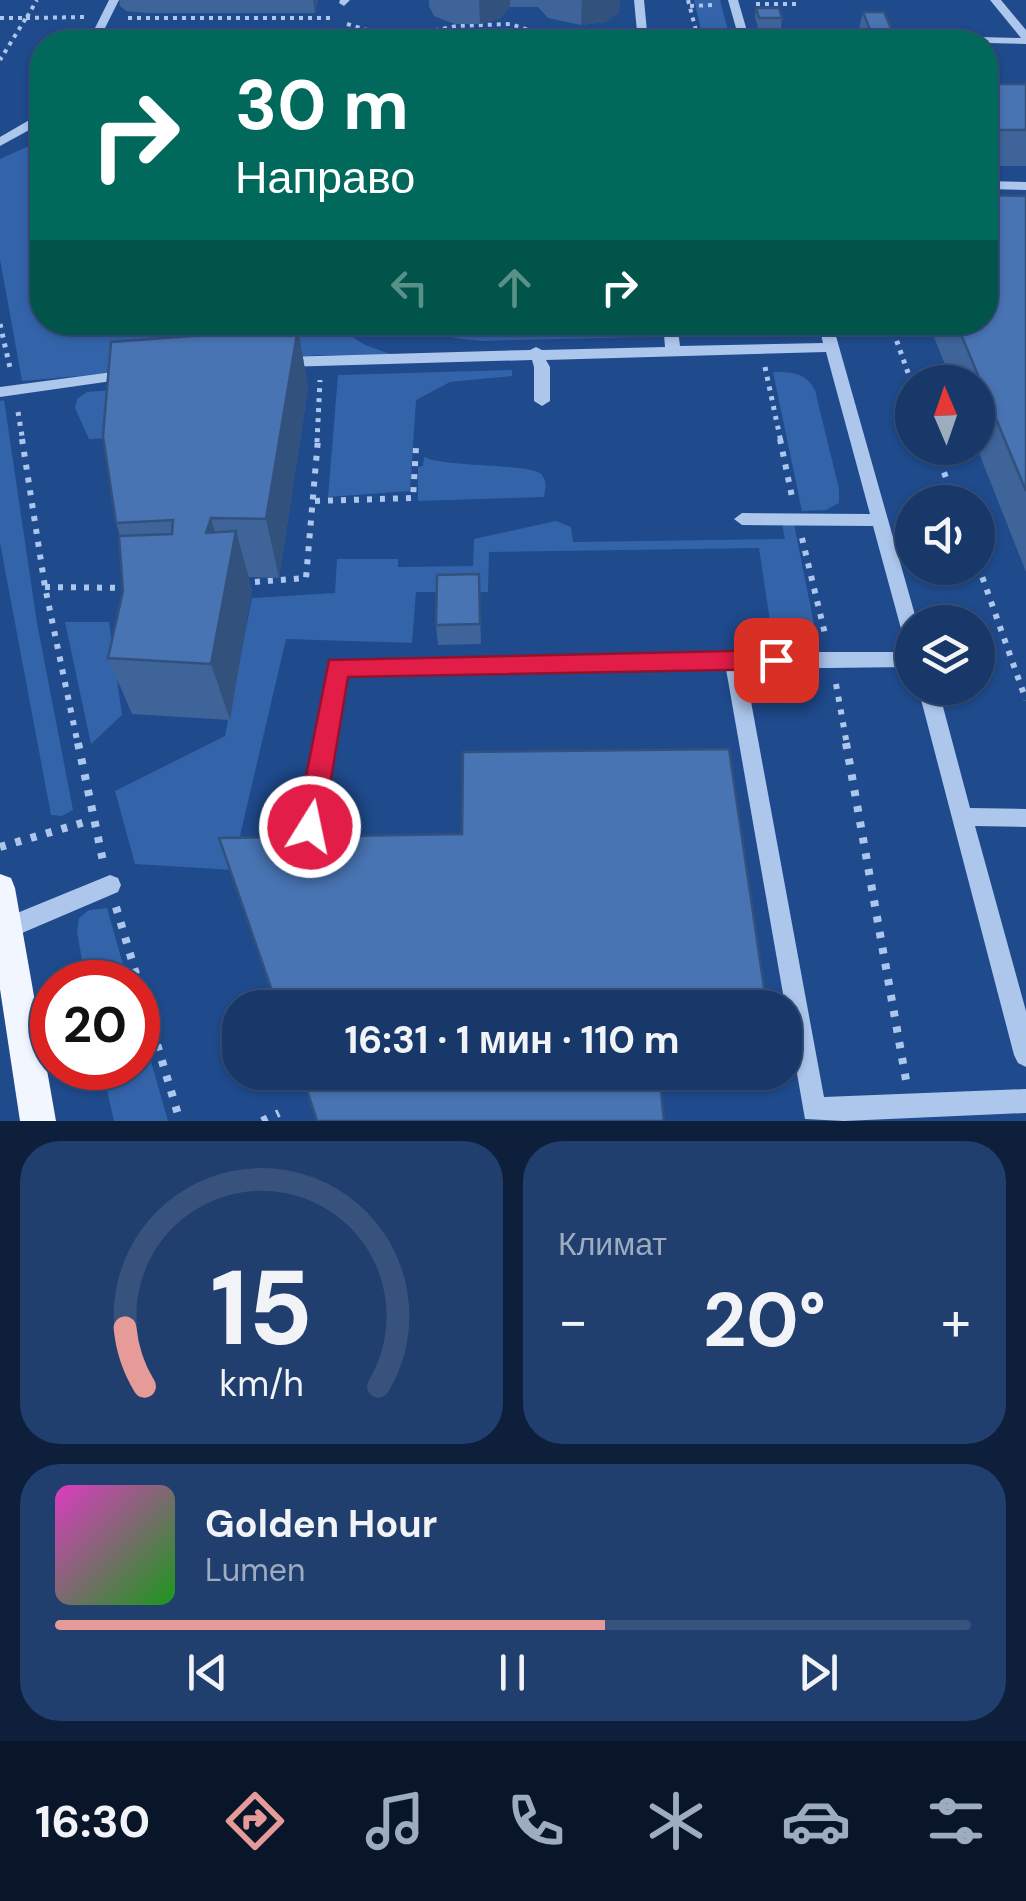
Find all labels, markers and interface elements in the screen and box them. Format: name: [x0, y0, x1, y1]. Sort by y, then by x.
text: 30 m: [235, 60, 409, 151]
icon: right: [70, 70, 200, 200]
text: Направо: [235, 148, 415, 207]
icon: left: [382, 260, 437, 315]
icon: ahead: [487, 260, 542, 315]
icon: right: [592, 260, 647, 315]
north arrow: [895, 365, 995, 465]
map controls: [895, 365, 995, 705]
button: sound: [895, 485, 995, 585]
button: layers: [895, 605, 995, 705]
pin: [734, 618, 819, 703]
icon: arrive: [749, 633, 804, 688]
position arrow: [258, 775, 362, 879]
speed limit sign: 20: [30, 960, 160, 1090]
text: 16:31 · 1 мин · 110 m: [344, 1015, 680, 1065]
text: Климат: [558, 1223, 667, 1265]
text: 15: [210, 1241, 313, 1376]
text: 20°: [703, 1272, 826, 1369]
text: −: [558, 1285, 588, 1357]
text: +: [941, 1285, 971, 1357]
text: km/h: [219, 1361, 304, 1407]
text: Golden Hour: [205, 1499, 437, 1549]
text: Lumen: [205, 1549, 305, 1591]
icon: previous: [180, 1645, 235, 1700]
icon: pause: [485, 1645, 540, 1700]
icon: next: [791, 1645, 846, 1700]
icon: directions: [220, 1786, 290, 1856]
icon: music: [360, 1786, 430, 1856]
icon: phone: [501, 1786, 571, 1856]
icon: climate: [641, 1786, 711, 1856]
icon: car: [781, 1786, 851, 1856]
icon: filters: [921, 1786, 991, 1856]
text: 16:30: [35, 1792, 150, 1851]

